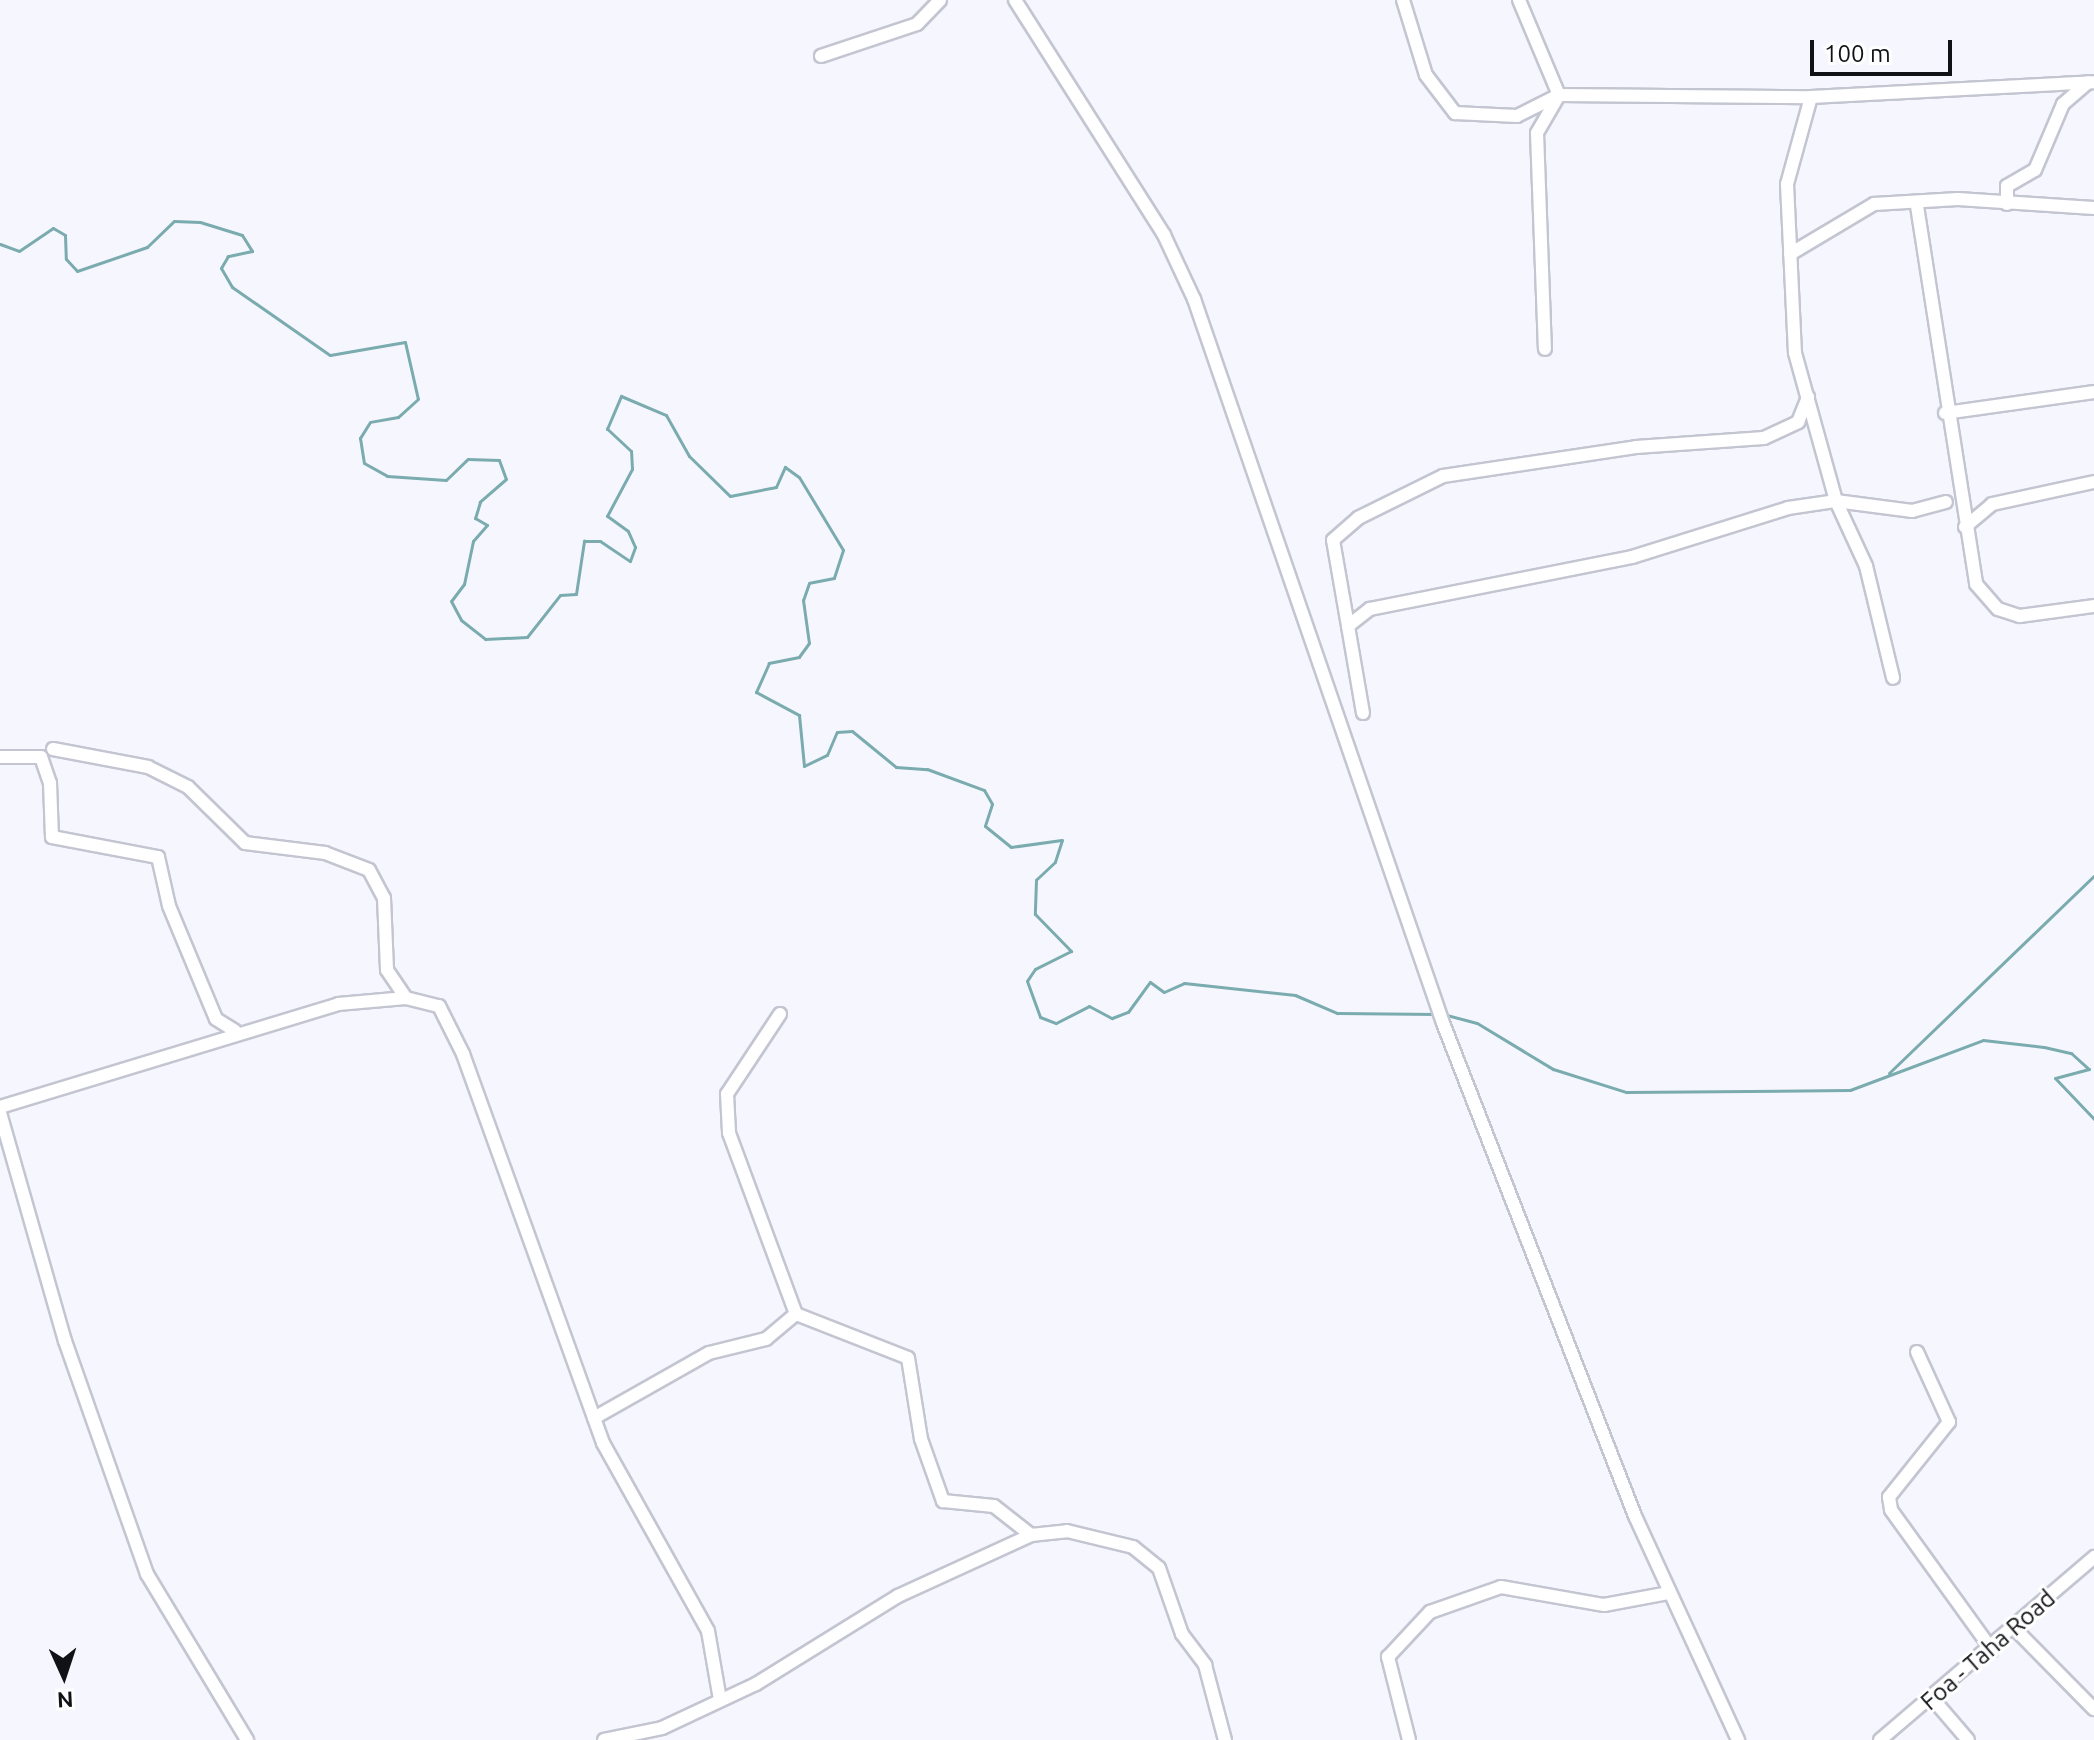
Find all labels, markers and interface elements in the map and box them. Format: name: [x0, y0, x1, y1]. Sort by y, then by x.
scale bar: [1814, 24, 1956, 74]
text: 100 m: [1824, 40, 1891, 67]
street label: Foa - Taha Road: [1915, 1584, 2061, 1716]
north arrow: [24, 1636, 104, 1716]
text: N: [56, 1688, 74, 1713]

